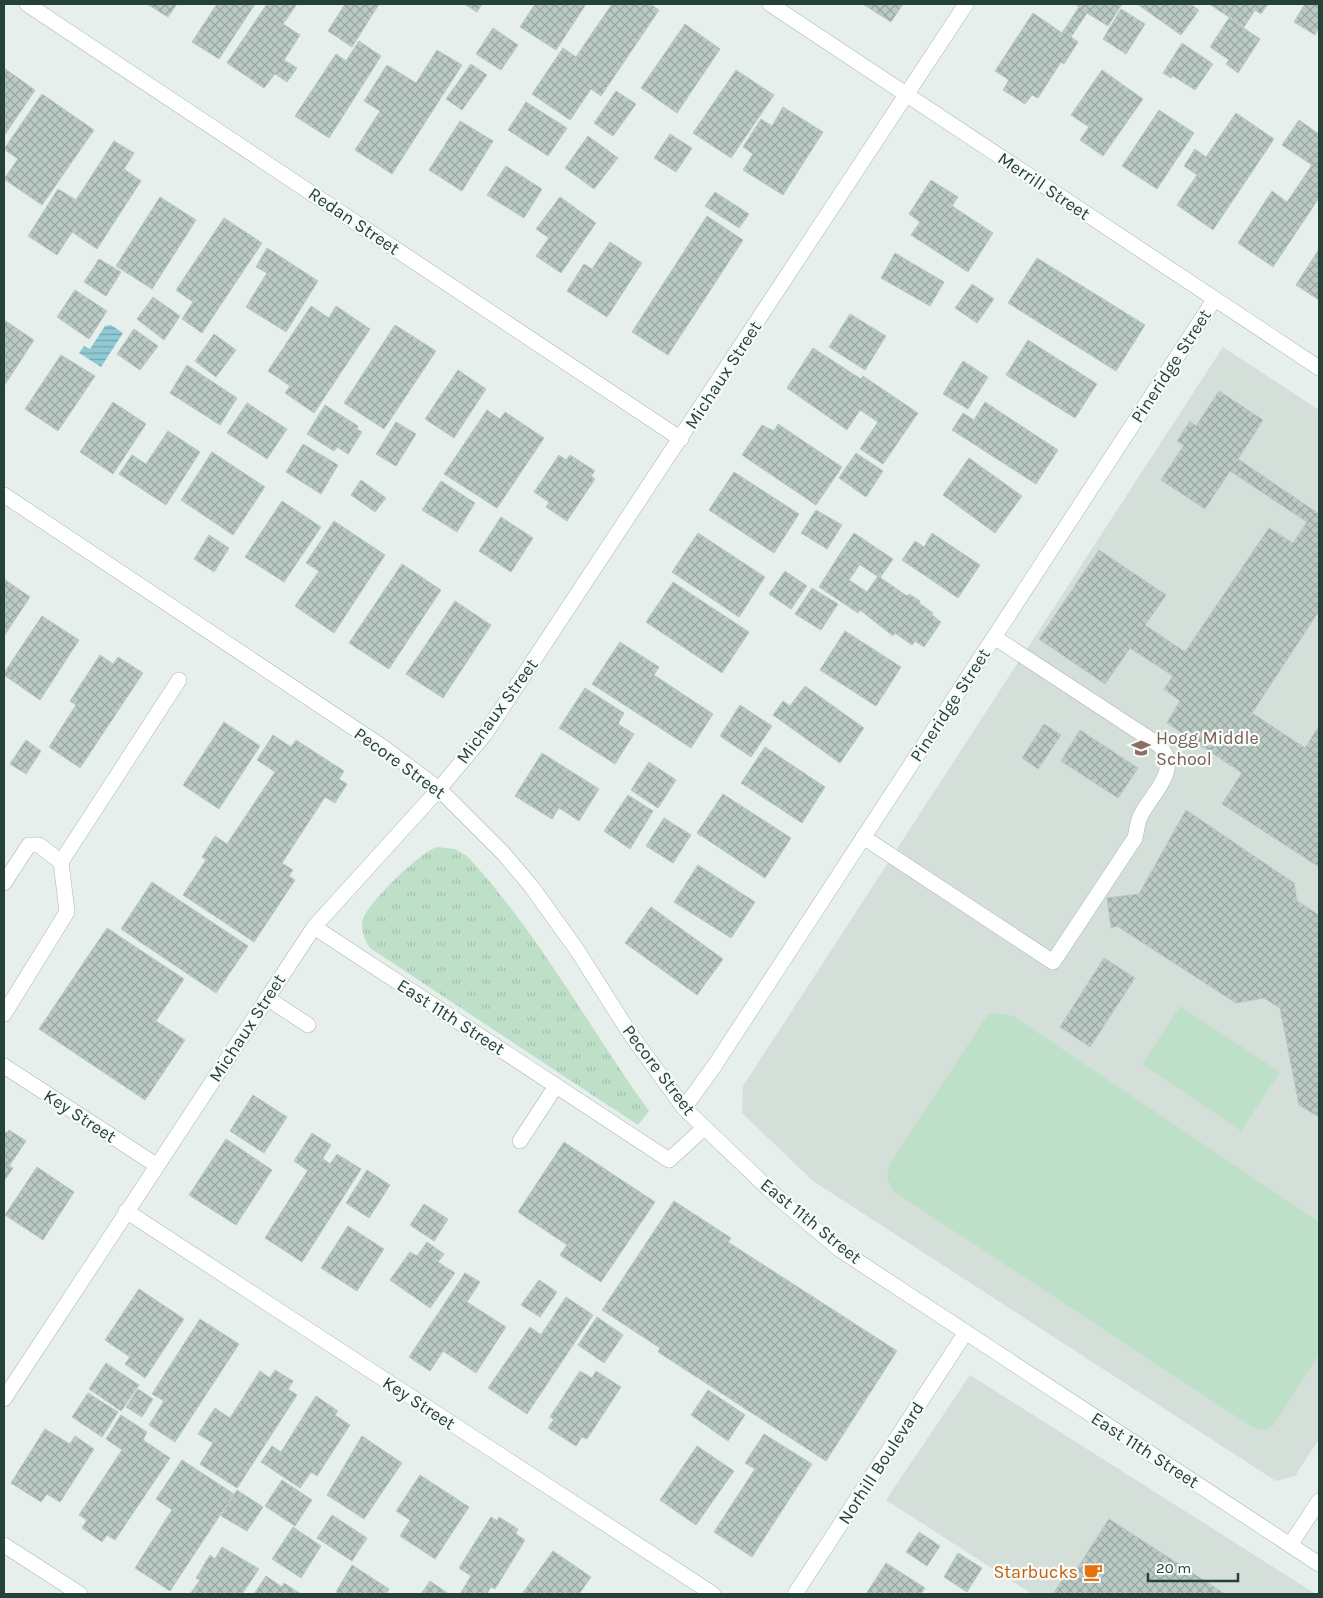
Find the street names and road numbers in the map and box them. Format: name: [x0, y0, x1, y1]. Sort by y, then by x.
street label: Merrill Street: [994, 147, 1095, 225]
street label: Redan Street: [304, 182, 404, 260]
street label: Pineridge Street: [1126, 305, 1216, 427]
street label: Michaux Street: [680, 317, 766, 433]
street label: Pineridge Street: [905, 644, 995, 766]
street label: Michaux Street: [452, 654, 543, 768]
street label: Pecore Street: [350, 722, 450, 804]
street label: Michaux Street: [204, 970, 290, 1086]
street label: East 11th Street: [393, 974, 509, 1060]
street label: Pecore Street: [618, 1020, 700, 1120]
street label: Key Street: [40, 1084, 121, 1148]
street label: East 11th Street: [756, 1174, 866, 1269]
street label: Key Street: [379, 1371, 460, 1435]
street label: Norhill Boulevard: [833, 1398, 929, 1528]
street label: East 11th Street: [1087, 1407, 1203, 1493]

